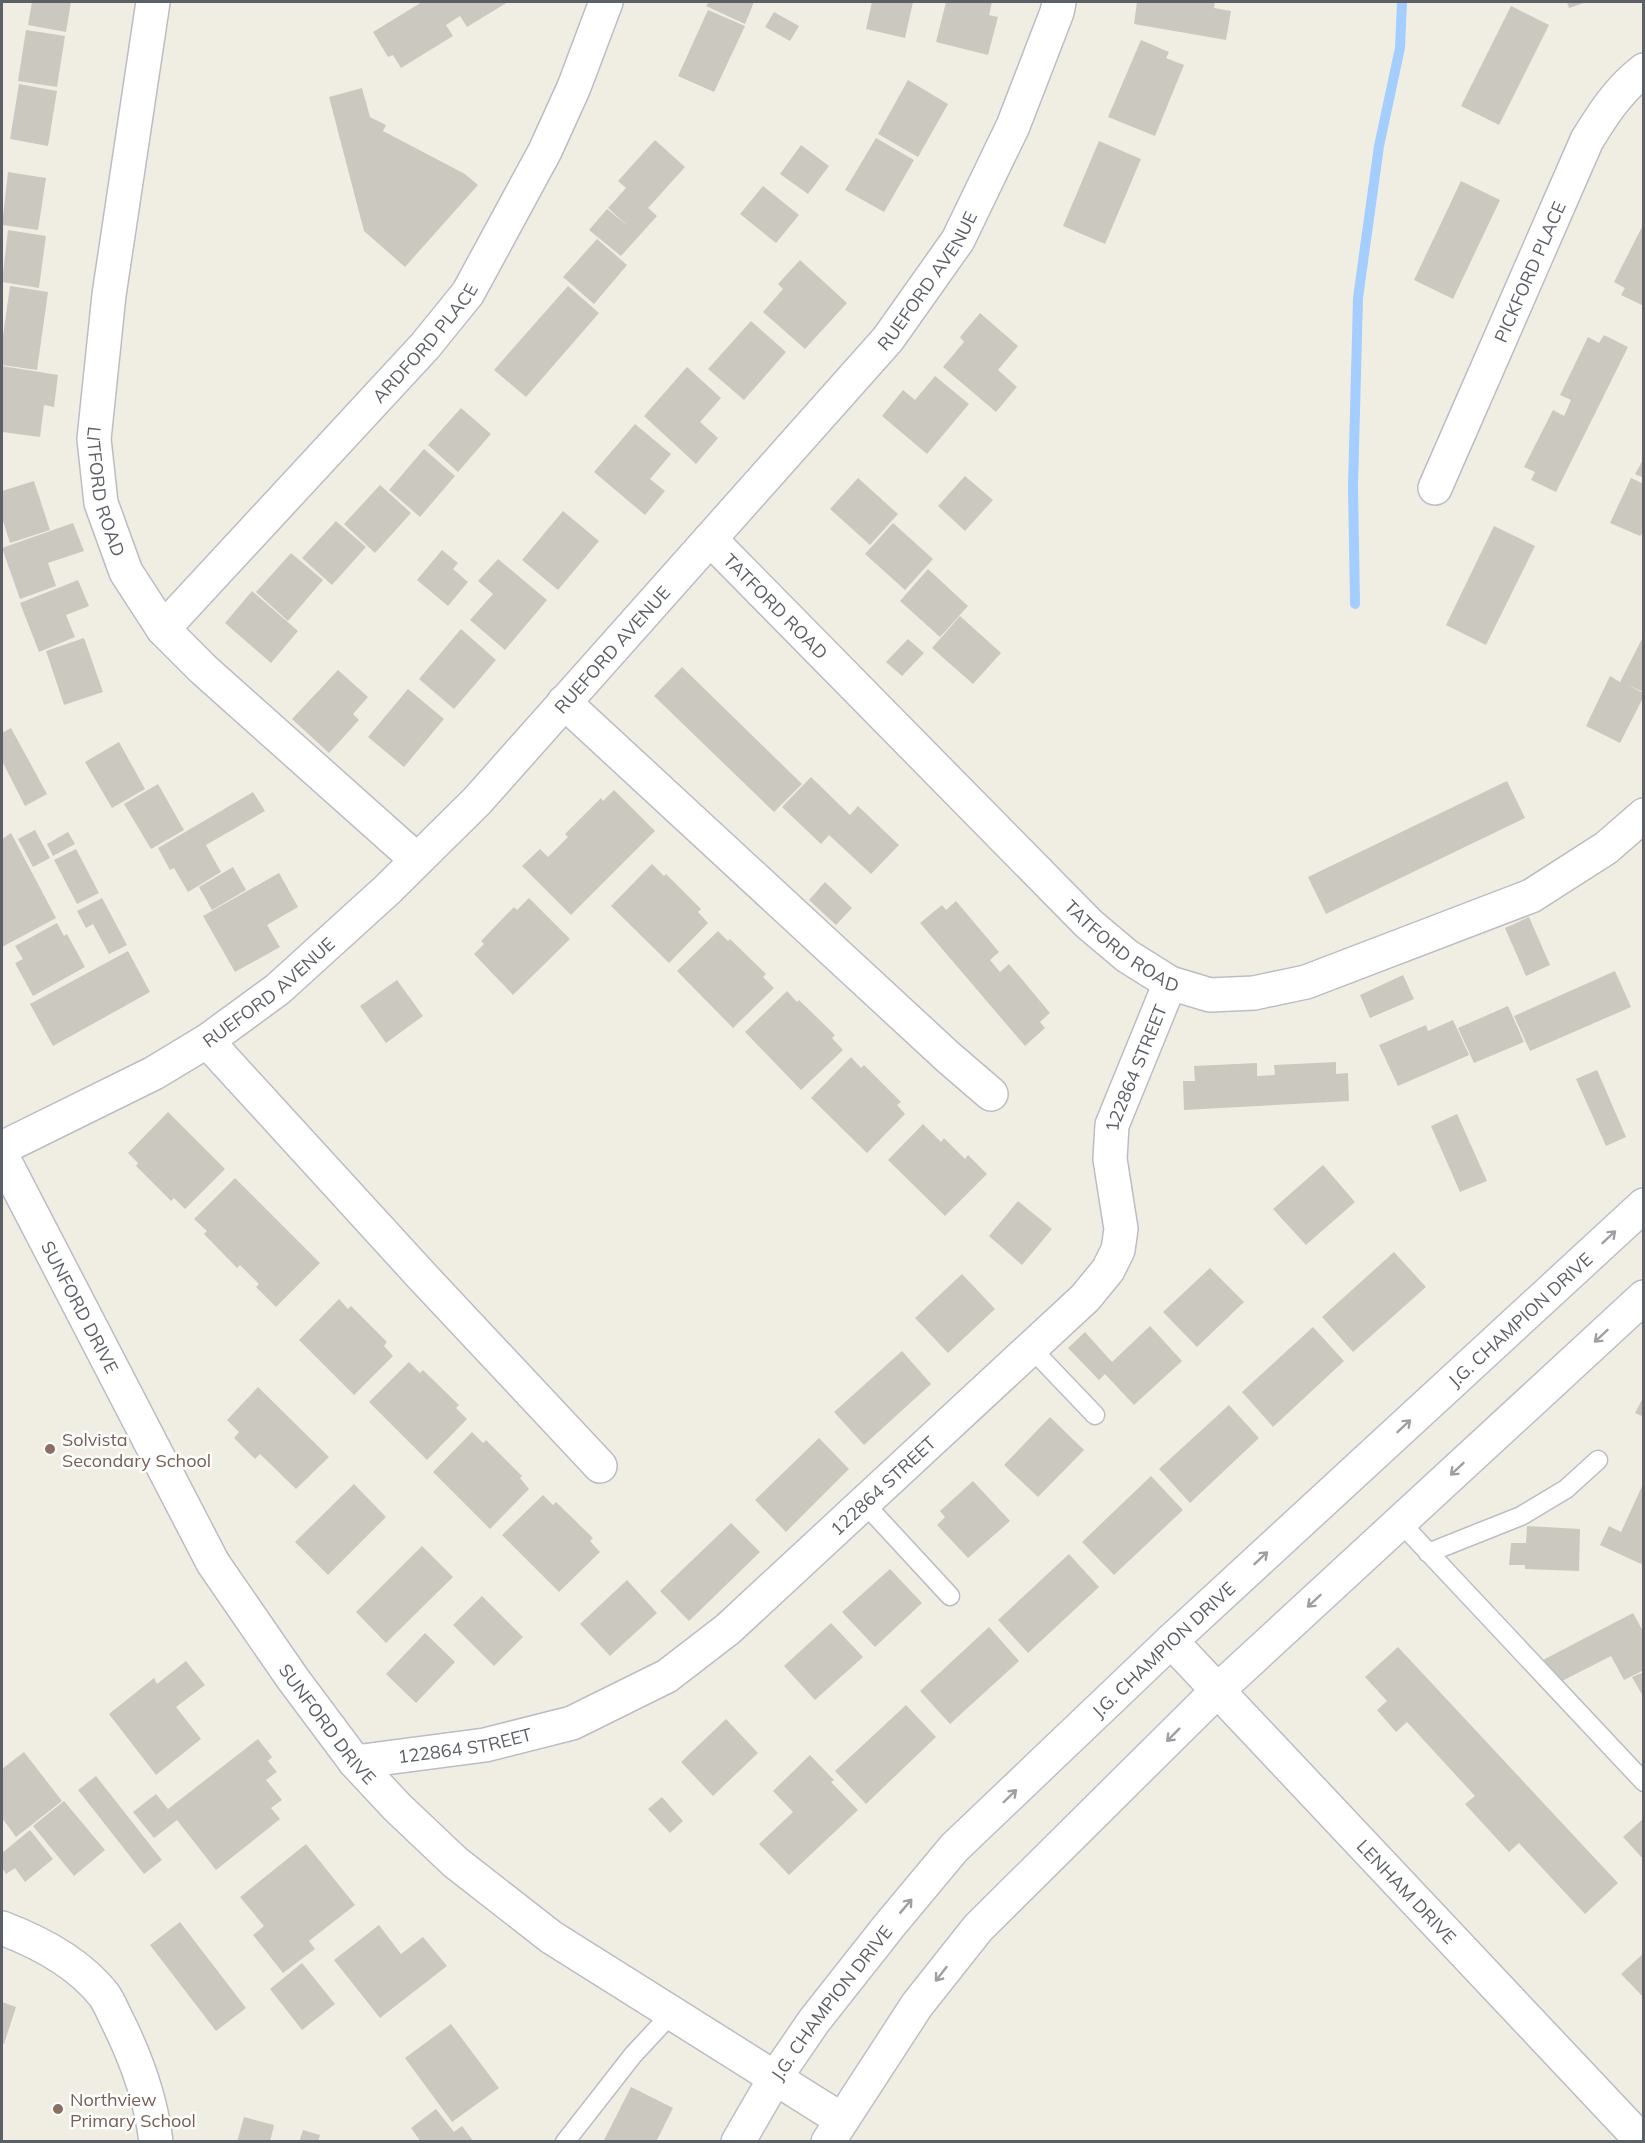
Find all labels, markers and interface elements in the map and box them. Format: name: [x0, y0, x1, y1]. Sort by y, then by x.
street label: PICKFORD PLACE: [1489, 198, 1570, 346]
street label: RUEFORD AVENUE: [872, 207, 982, 355]
street label: ARDFORD PLACE: [367, 279, 483, 407]
street label: LITFORD ROAD: [82, 426, 131, 559]
street label: TATFORD ROAD: [719, 548, 833, 664]
street label: RUEFORD AVENUE: [549, 581, 675, 718]
street label: TATFORD ROAD: [1060, 895, 1182, 997]
street label: RUEFORD AVENUE: [198, 932, 339, 1052]
street label: 122864 STREET: [1100, 1001, 1172, 1132]
one-way arrow: [1601, 1230, 1616, 1244]
street label: SUNFORD DRIVE: [36, 1237, 124, 1377]
street label: J.G. CHAMPION DRIVE: [1443, 1247, 1597, 1392]
one-way arrow: [1593, 1329, 1608, 1344]
one-way arrow: [1396, 1419, 1411, 1433]
place label: Solvista Secondary School: [62, 1428, 211, 1472]
street label: 122864 STREET: [825, 1431, 941, 1540]
marker: Solvista Secondary School: [43, 1442, 57, 1456]
one-way arrow: [1450, 1462, 1465, 1476]
one-way arrow: [1253, 1551, 1268, 1565]
street label: J.G. CHAMPION DRIVE: [1087, 1577, 1240, 1722]
one-way arrow: [1307, 1594, 1322, 1608]
street label: SUNFORD DRIVE: [274, 1659, 381, 1789]
street label: 122864 STREET: [396, 1722, 534, 1768]
one-way arrow: [1165, 1728, 1180, 1743]
one-way arrow: [1003, 1788, 1018, 1803]
street label: LENHAM DRIVE: [1352, 1834, 1461, 1948]
one-way arrow: [899, 1898, 912, 1914]
street label: J.G. CHAMPION DRIVE: [766, 1920, 897, 2084]
one-way arrow: [935, 1965, 948, 1981]
place label: Northview Primary School: [70, 2088, 196, 2132]
marker: Northview Primary School: [51, 2102, 65, 2116]

